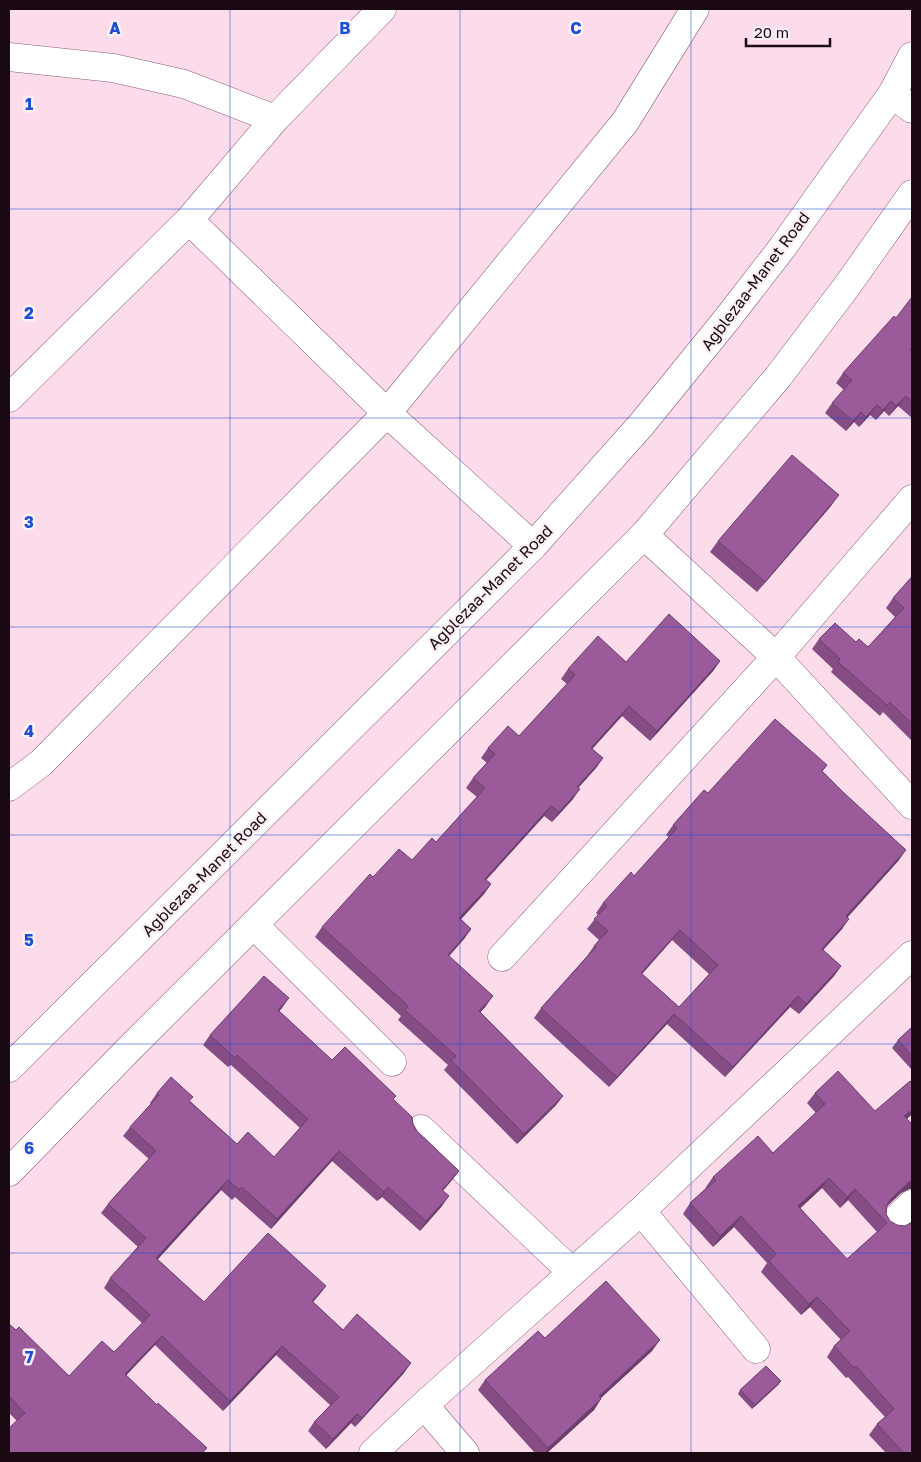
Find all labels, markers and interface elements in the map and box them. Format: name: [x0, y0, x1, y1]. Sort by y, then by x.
scale bar: [746, 15, 830, 47]
text: A: [109, 18, 121, 38]
text: B: [339, 18, 351, 38]
text: C: [570, 18, 582, 38]
text: 20 m: [754, 23, 789, 41]
text: 1: [25, 94, 33, 114]
street label: Agblezaa-Manet Road: [696, 208, 814, 354]
text: 2: [24, 303, 34, 323]
text: 3: [24, 512, 34, 532]
street label: Agblezaa-Manet Road: [423, 520, 557, 654]
text: 4: [24, 721, 34, 741]
street label: Agblezaa-Manet Road: [137, 807, 271, 941]
text: 5: [24, 930, 34, 950]
text: 6: [24, 1138, 34, 1158]
text: 7: [25, 1347, 34, 1367]

